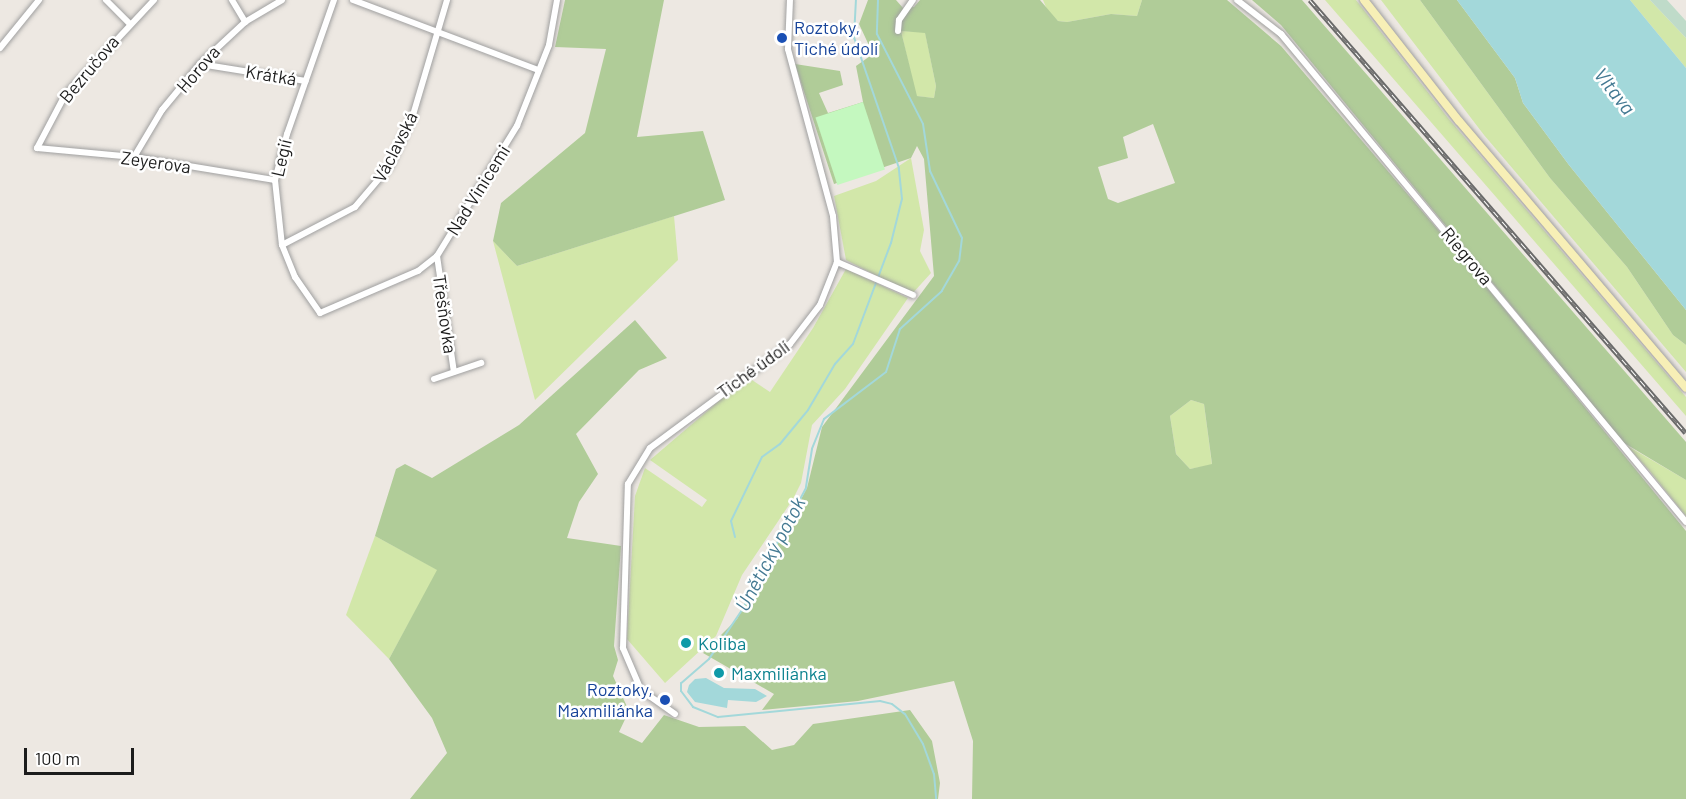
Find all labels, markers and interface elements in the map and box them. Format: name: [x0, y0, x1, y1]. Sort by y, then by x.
place label: Roztoky, Tiché údolí: [794, 17, 878, 60]
street label: Bezručova: [55, 31, 123, 107]
marker: Roztoky, Tiché údolí: [775, 31, 789, 45]
street label: Horova: [172, 41, 224, 97]
street label: Krátká: [244, 60, 298, 90]
water label: Vltava: [1589, 63, 1641, 119]
street label: Václavská: [368, 108, 422, 186]
street label: Legií: [266, 137, 296, 179]
street label: Nad Vinicemi: [442, 141, 514, 239]
street label: Zeyerova: [120, 146, 192, 178]
street label: Riegrova: [1437, 223, 1497, 289]
street label: Třešňovka: [429, 273, 461, 355]
street label: Tiché údolí: [713, 336, 793, 402]
water label: Únětický potok: [730, 493, 810, 615]
place label: Koliba: [698, 632, 746, 654]
marker: Koliba: [679, 636, 693, 650]
place label: Maxmiliánka: [731, 662, 827, 684]
marker: Maxmiliánka: [712, 666, 726, 680]
place label: Roztoky, Maxmiliánka: [557, 679, 653, 722]
marker: Roztoky, Maxmiliánka: [658, 693, 672, 707]
scale bar: [27, 736, 136, 774]
text: 100 m: [35, 747, 80, 769]

